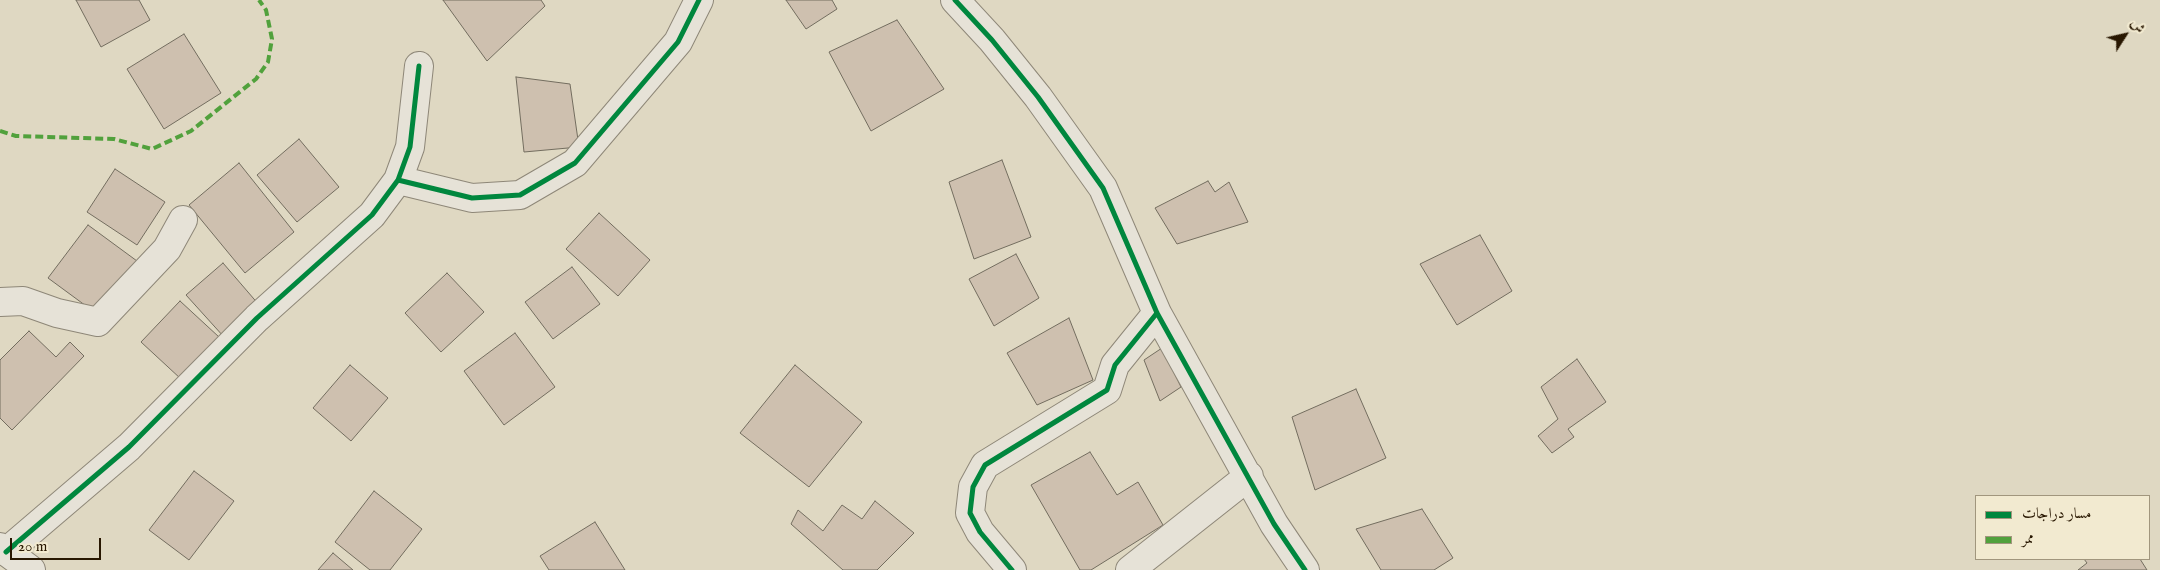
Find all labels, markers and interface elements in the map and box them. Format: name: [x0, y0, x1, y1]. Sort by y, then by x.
north arrow: [2100, 10, 2150, 60]
text: ش: [2126, 16, 2149, 37]
legend: [1975, 495, 2150, 560]
text: مسار دراجات: [2022, 504, 2091, 523]
scale bar: [12, 528, 104, 560]
text: ممر: [2022, 529, 2034, 548]
text: 20 m: [18, 537, 47, 556]

